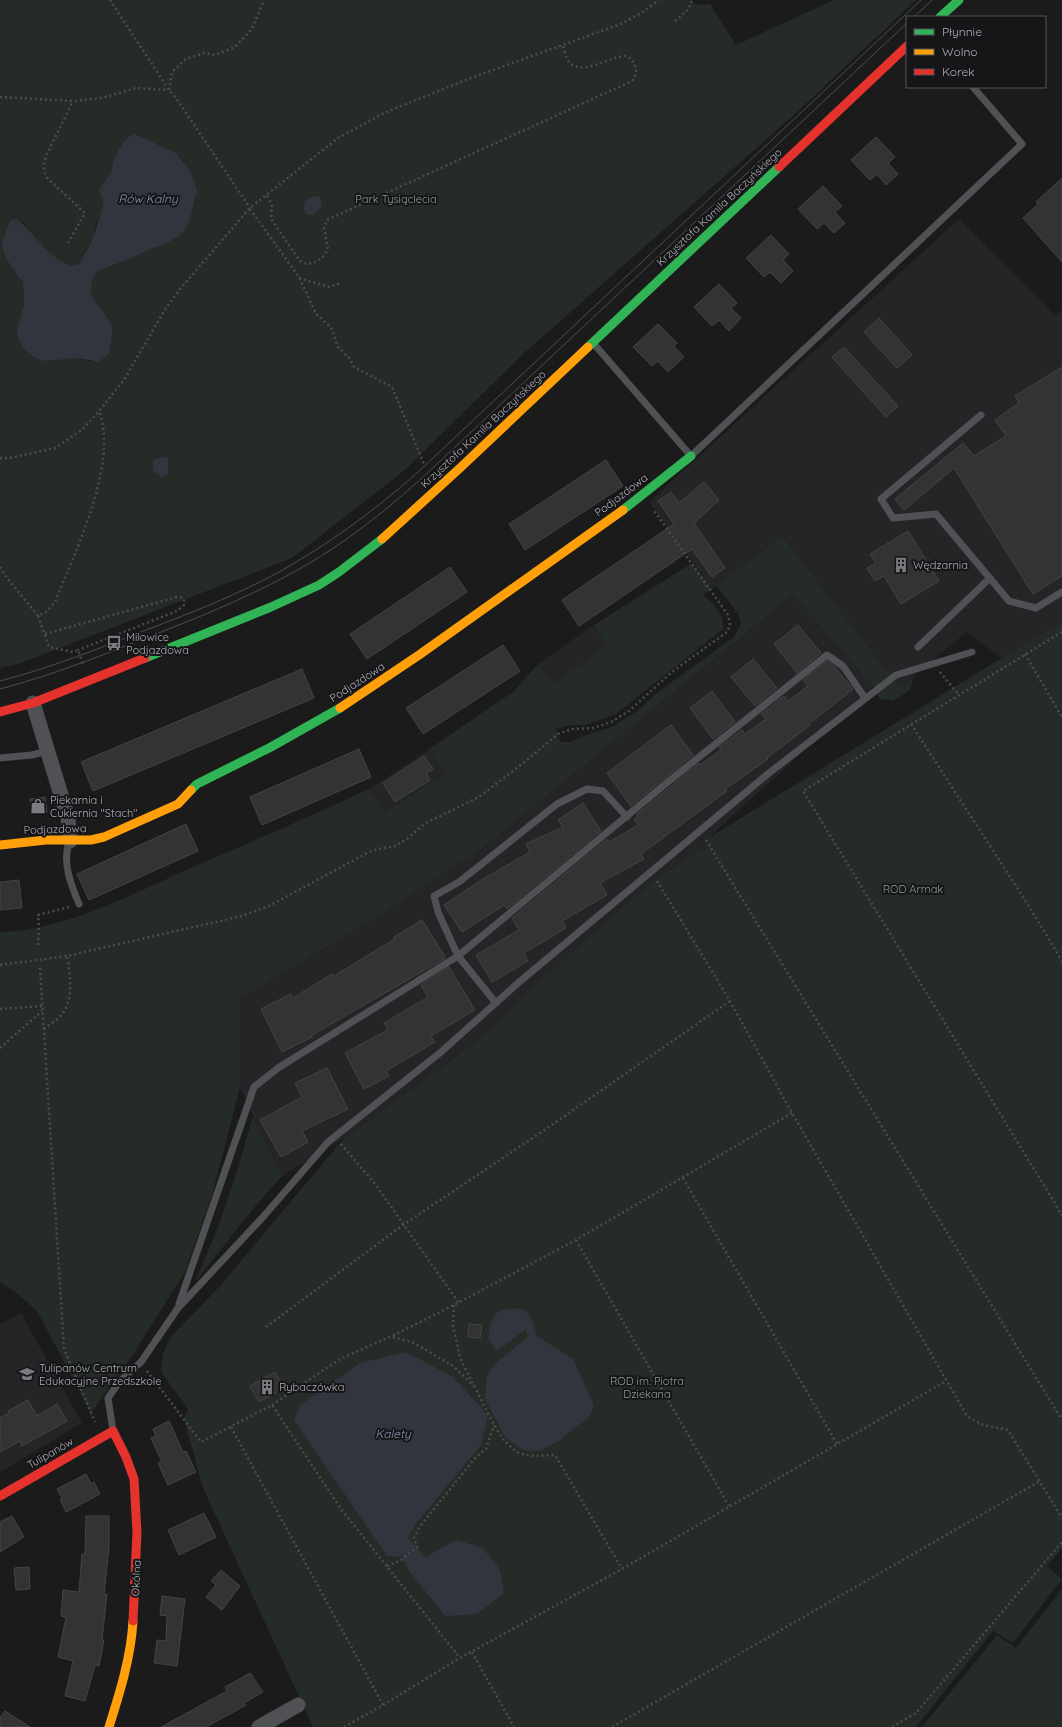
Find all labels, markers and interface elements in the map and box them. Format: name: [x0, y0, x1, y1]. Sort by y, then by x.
legend: [906, 16, 1046, 88]
text: Płynnie: [942, 24, 982, 39]
text: Wolno: [942, 44, 978, 59]
text: Korek: [942, 64, 975, 79]
street label: Krzysztofa Kamila Baczyńskiego: [653, 145, 785, 269]
water label: Rów Kalny: [118, 191, 179, 206]
park label: Park Tysiąclecia: [355, 192, 437, 206]
street label: Krzysztofa Kamila Baczyńskiego: [417, 367, 549, 491]
street label: Podjazdowa: [592, 470, 650, 520]
building icon: Wędzarnia: [892, 556, 910, 574]
place label: Wędzarnia: [913, 558, 968, 572]
place label: Milowice Podjazdowa: [126, 630, 189, 657]
bus stop icon: Milowice Podjazdowa: [105, 634, 123, 652]
street label: Podjazdowa: [327, 659, 387, 705]
place label: Piekarnia i Cukiernia "Stach": [50, 793, 137, 820]
shop icon: Piekarnia i Cukiernia "Stach": [29, 797, 47, 815]
street label: Podjazdowa: [23, 821, 87, 837]
park label: ROD Armak: [883, 882, 943, 896]
place label: Tulipanów Centrum Edukacyjne Przedszkole: [39, 1361, 161, 1388]
school or university icon: Tulipanów Centrum Edukacyjne Przedszkole: [18, 1365, 36, 1383]
park label: ROD im. Piotra Dziekana: [610, 1374, 684, 1401]
building icon: Rybaczówka: [258, 1378, 276, 1396]
place label: Rybaczówka: [279, 1380, 344, 1394]
water label: Kalety: [375, 1426, 412, 1441]
street label: Tulipanów: [24, 1434, 76, 1472]
street label: Okólna: [128, 1559, 144, 1597]

